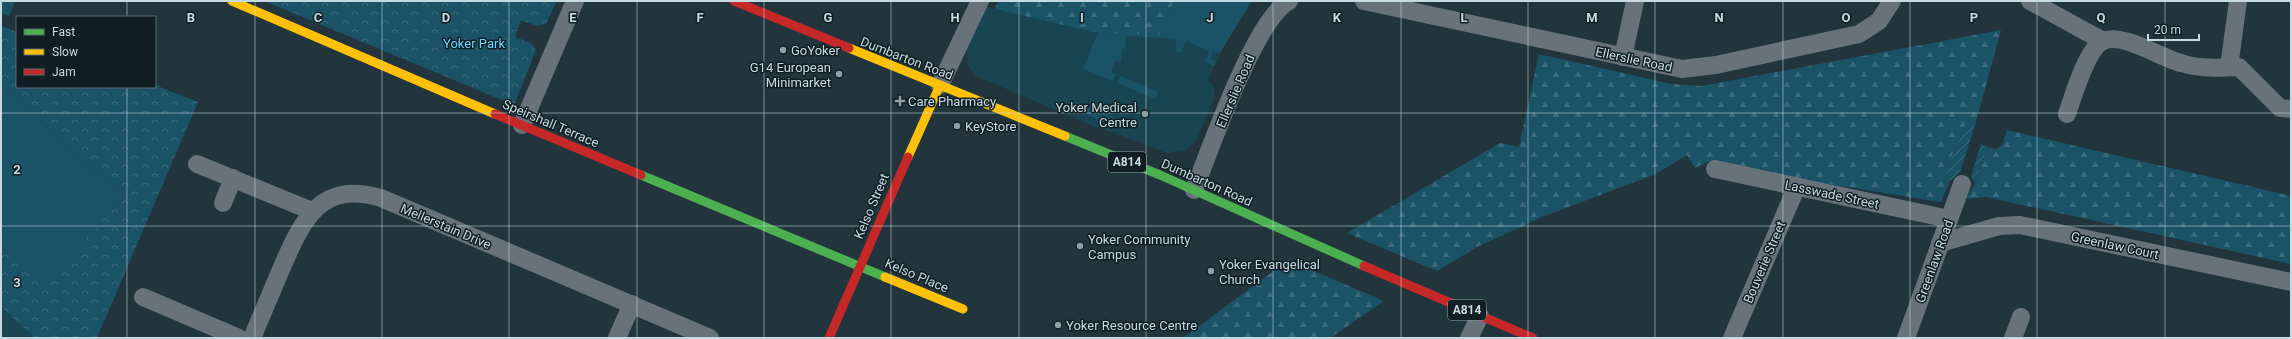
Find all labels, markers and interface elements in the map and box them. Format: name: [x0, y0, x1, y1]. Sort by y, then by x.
text: B: [187, 10, 195, 25]
text: C: [314, 10, 323, 25]
text: D: [442, 10, 450, 25]
text: E: [569, 10, 577, 25]
text: F: [696, 10, 704, 25]
text: G: [824, 10, 833, 25]
text: H: [950, 10, 960, 25]
text: I: [1080, 10, 1084, 25]
text: J: [1206, 10, 1214, 25]
text: K: [1333, 10, 1342, 25]
text: L: [1460, 10, 1468, 25]
text: M: [1586, 10, 1598, 25]
text: N: [1714, 10, 1724, 25]
text: O: [1842, 10, 1851, 25]
text: P: [1970, 10, 1978, 25]
text: Q: [2097, 10, 2106, 25]
legend: [16, 16, 156, 88]
scale bar: [2148, 16, 2199, 42]
text: 20 m: [2154, 23, 2181, 37]
text: Fast: [52, 25, 75, 39]
street label: Dumbarton Road: [858, 34, 955, 83]
park label: Yoker Park: [443, 36, 505, 51]
place label: GoYoker: [791, 43, 840, 58]
street label: Ellerslie Road: [1594, 44, 1674, 75]
text: Slow: [52, 45, 78, 59]
marker: GoYoker: [778, 45, 788, 55]
street label: Ellerslie Road: [1213, 52, 1258, 130]
place label: G14 European Minimarket: [750, 60, 831, 90]
text: Jam: [52, 65, 76, 79]
marker: G14 European Minimarket: [834, 69, 844, 79]
place label: Care Pharmacy: [908, 94, 996, 109]
street label: Speirshall Terrace: [500, 96, 601, 151]
marker: Care Pharmacy: [895, 96, 905, 106]
place label: Yoker Medical Centre: [1055, 100, 1137, 130]
marker: Yoker Medical Centre: [1140, 109, 1150, 119]
place label: KeyStore: [965, 119, 1016, 134]
marker: KeyStore: [952, 121, 962, 131]
road number: A814: [1108, 152, 1146, 172]
street label: Dumbarton Road: [1159, 156, 1255, 209]
text: 2: [13, 162, 21, 177]
street label: Kelso Street: [851, 171, 892, 241]
street label: Lasswade Street: [1783, 177, 1880, 212]
street label: Mellerstain Drive: [398, 201, 493, 252]
street label: Greenlaw Road: [1913, 218, 1956, 305]
street label: Bouverie Street: [1740, 219, 1789, 306]
street label: Greenlaw Court: [2070, 229, 2160, 262]
place label: Yoker Community Campus: [1088, 232, 1190, 262]
marker: Yoker Community Campus: [1075, 241, 1085, 251]
street label: Kelso Place: [883, 255, 951, 296]
place label: Yoker Evangelical Church: [1219, 257, 1320, 287]
marker: Yoker Evangelical Church: [1206, 266, 1216, 276]
text: 3: [13, 275, 21, 290]
road number: A814: [1448, 300, 1486, 320]
place label: Yoker Resource Centre: [1066, 318, 1197, 333]
marker: Yoker Resource Centre: [1053, 320, 1063, 330]

